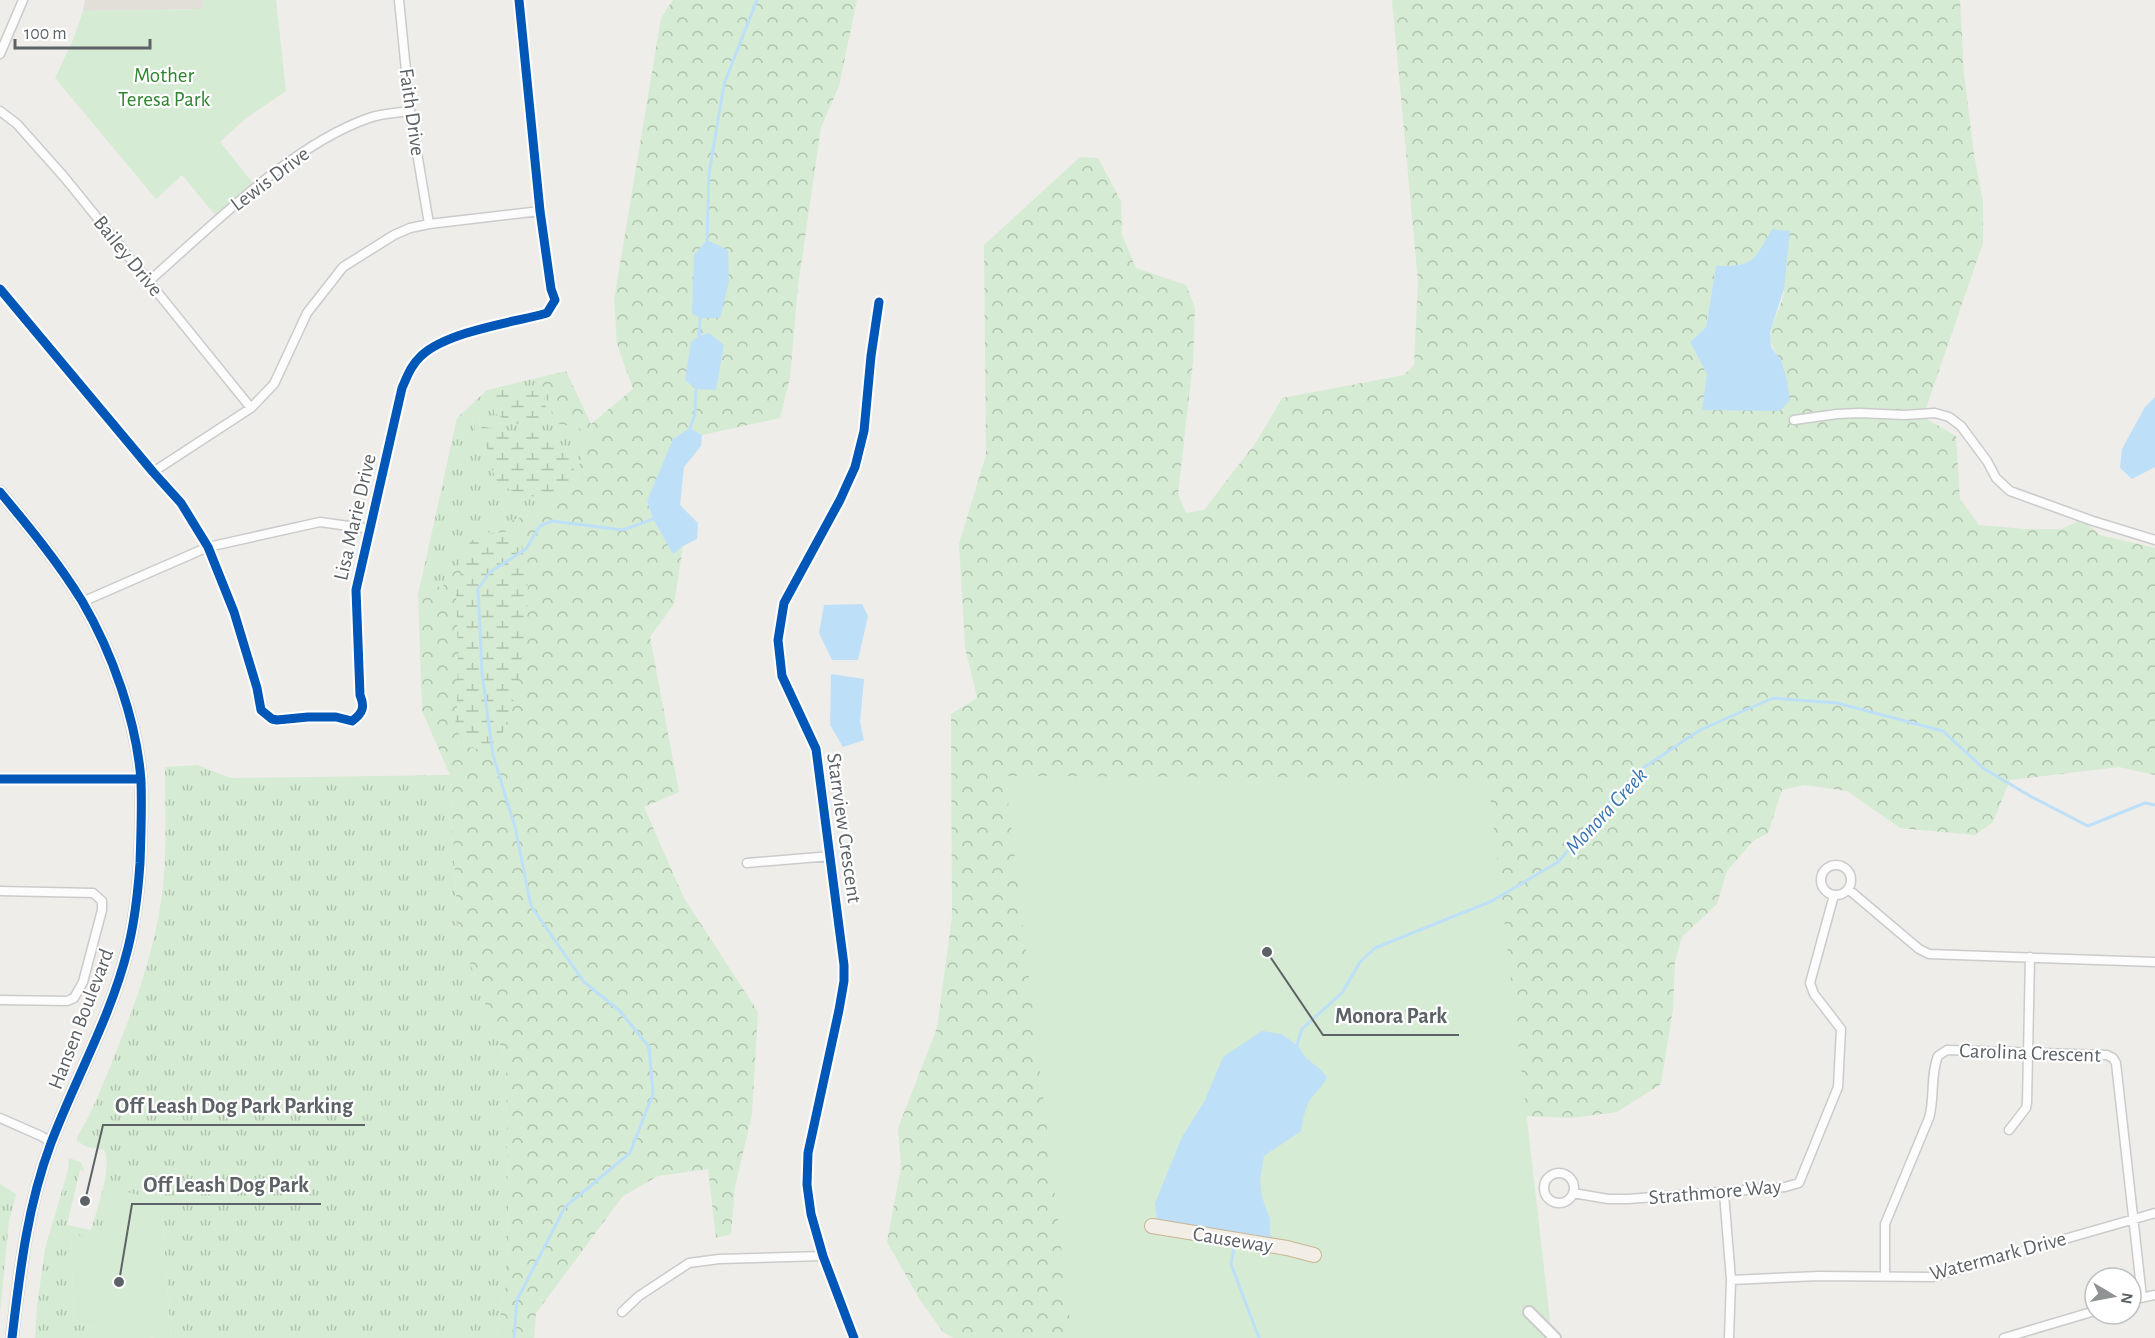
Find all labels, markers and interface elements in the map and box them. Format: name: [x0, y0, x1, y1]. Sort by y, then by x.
scale bar: [15, 12, 150, 50]
text: 100 m: [24, 25, 67, 43]
park label: Mother Teresa Park: [118, 65, 211, 110]
street label: Faith Drive: [395, 67, 429, 157]
street label: Lewis Drive: [227, 143, 313, 215]
street label: Bailey Drive: [89, 212, 167, 300]
street label: Lisa Marie Drive: [330, 452, 380, 582]
street label: Starrview Crescent: [823, 752, 865, 905]
water label: Monora Creek: [1561, 764, 1651, 858]
street label: Hansen Boulevard: [45, 946, 117, 1092]
callout: Monora Park: [1323, 995, 1459, 1035]
text: Monora Park: [1335, 1005, 1447, 1027]
street label: Carolina Crescent: [1959, 1040, 2102, 1066]
callout: Off Leash Dog Park Parking: [103, 1085, 365, 1125]
text: Off Leash Dog Park Parking: [115, 1095, 354, 1117]
callout: Off Leash Dog Park: [132, 1164, 321, 1204]
text: Off Leash Dog Park: [143, 1174, 309, 1196]
street label: Strathmore Way: [1648, 1176, 1782, 1208]
street label: Causeway: [1191, 1223, 1275, 1257]
street label: Watermark Drive: [1928, 1228, 2068, 1284]
north arrow: [2083, 1266, 2143, 1326]
text: N: [2118, 1292, 2136, 1305]

